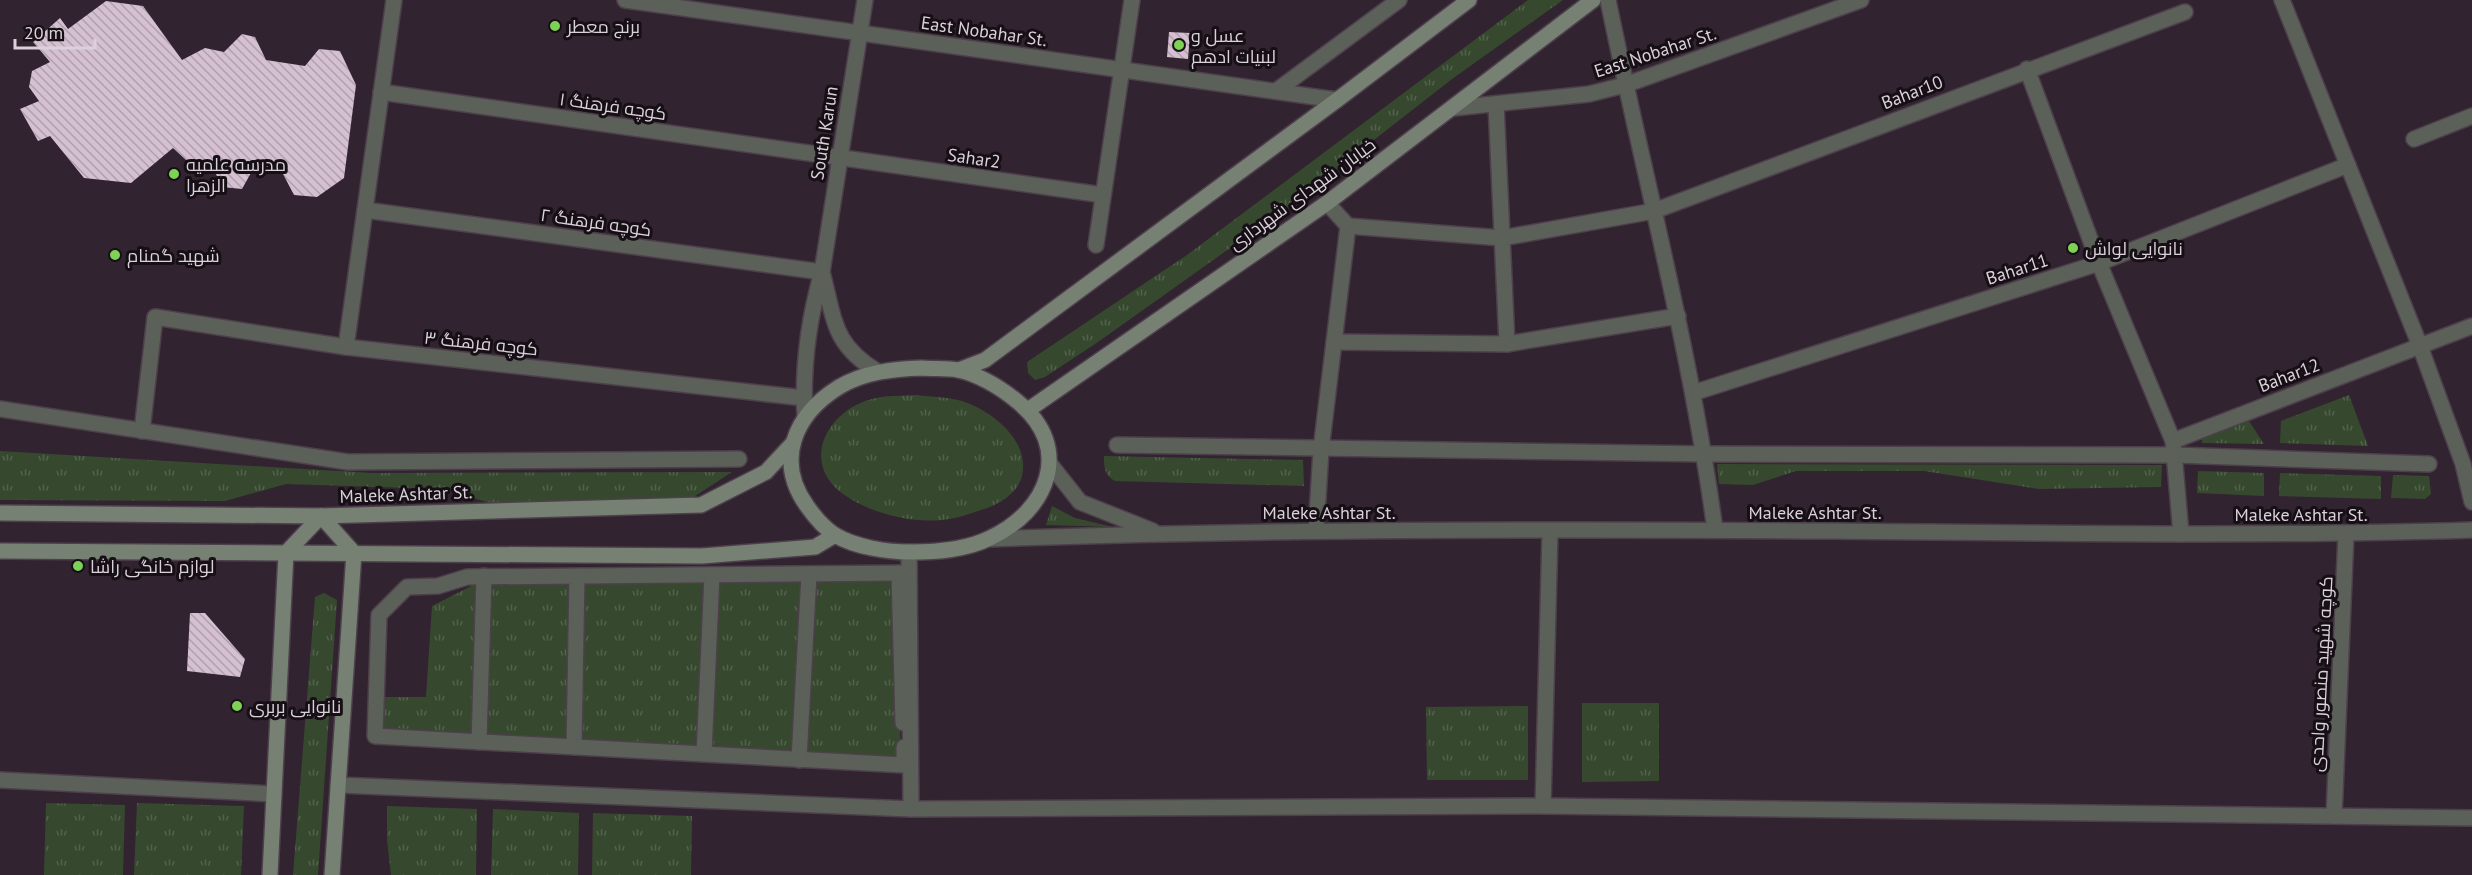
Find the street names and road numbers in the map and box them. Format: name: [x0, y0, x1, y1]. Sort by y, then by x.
street label: East Nobahar St.: [920, 11, 1048, 51]
street label: East Nobahar St.: [1591, 21, 1719, 83]
street label: Bahar10: [1878, 70, 1946, 114]
street label: South Karun: [805, 84, 843, 182]
street label: کوچه فرهنگ ۱: [558, 87, 668, 126]
street label: خیابان شهدای شهرداری: [1224, 133, 1380, 255]
street label: Sahar2: [946, 143, 1002, 173]
street label: کوچه فرهنگ ۲: [539, 203, 653, 242]
street label: Bahar11: [1983, 248, 2051, 290]
street label: کوچه فرهنگ ۳: [423, 326, 539, 361]
street label: Bahar12: [2255, 353, 2323, 397]
street label: Maleke Ashtar St.: [339, 480, 473, 508]
street label: Maleke Ashtar St.: [1262, 501, 1396, 524]
street label: Maleke Ashtar St.: [1748, 501, 1882, 524]
street label: Maleke Ashtar St.: [2234, 503, 2368, 526]
street label: کوچه شهید منصور واحدی: [2304, 576, 2339, 772]

